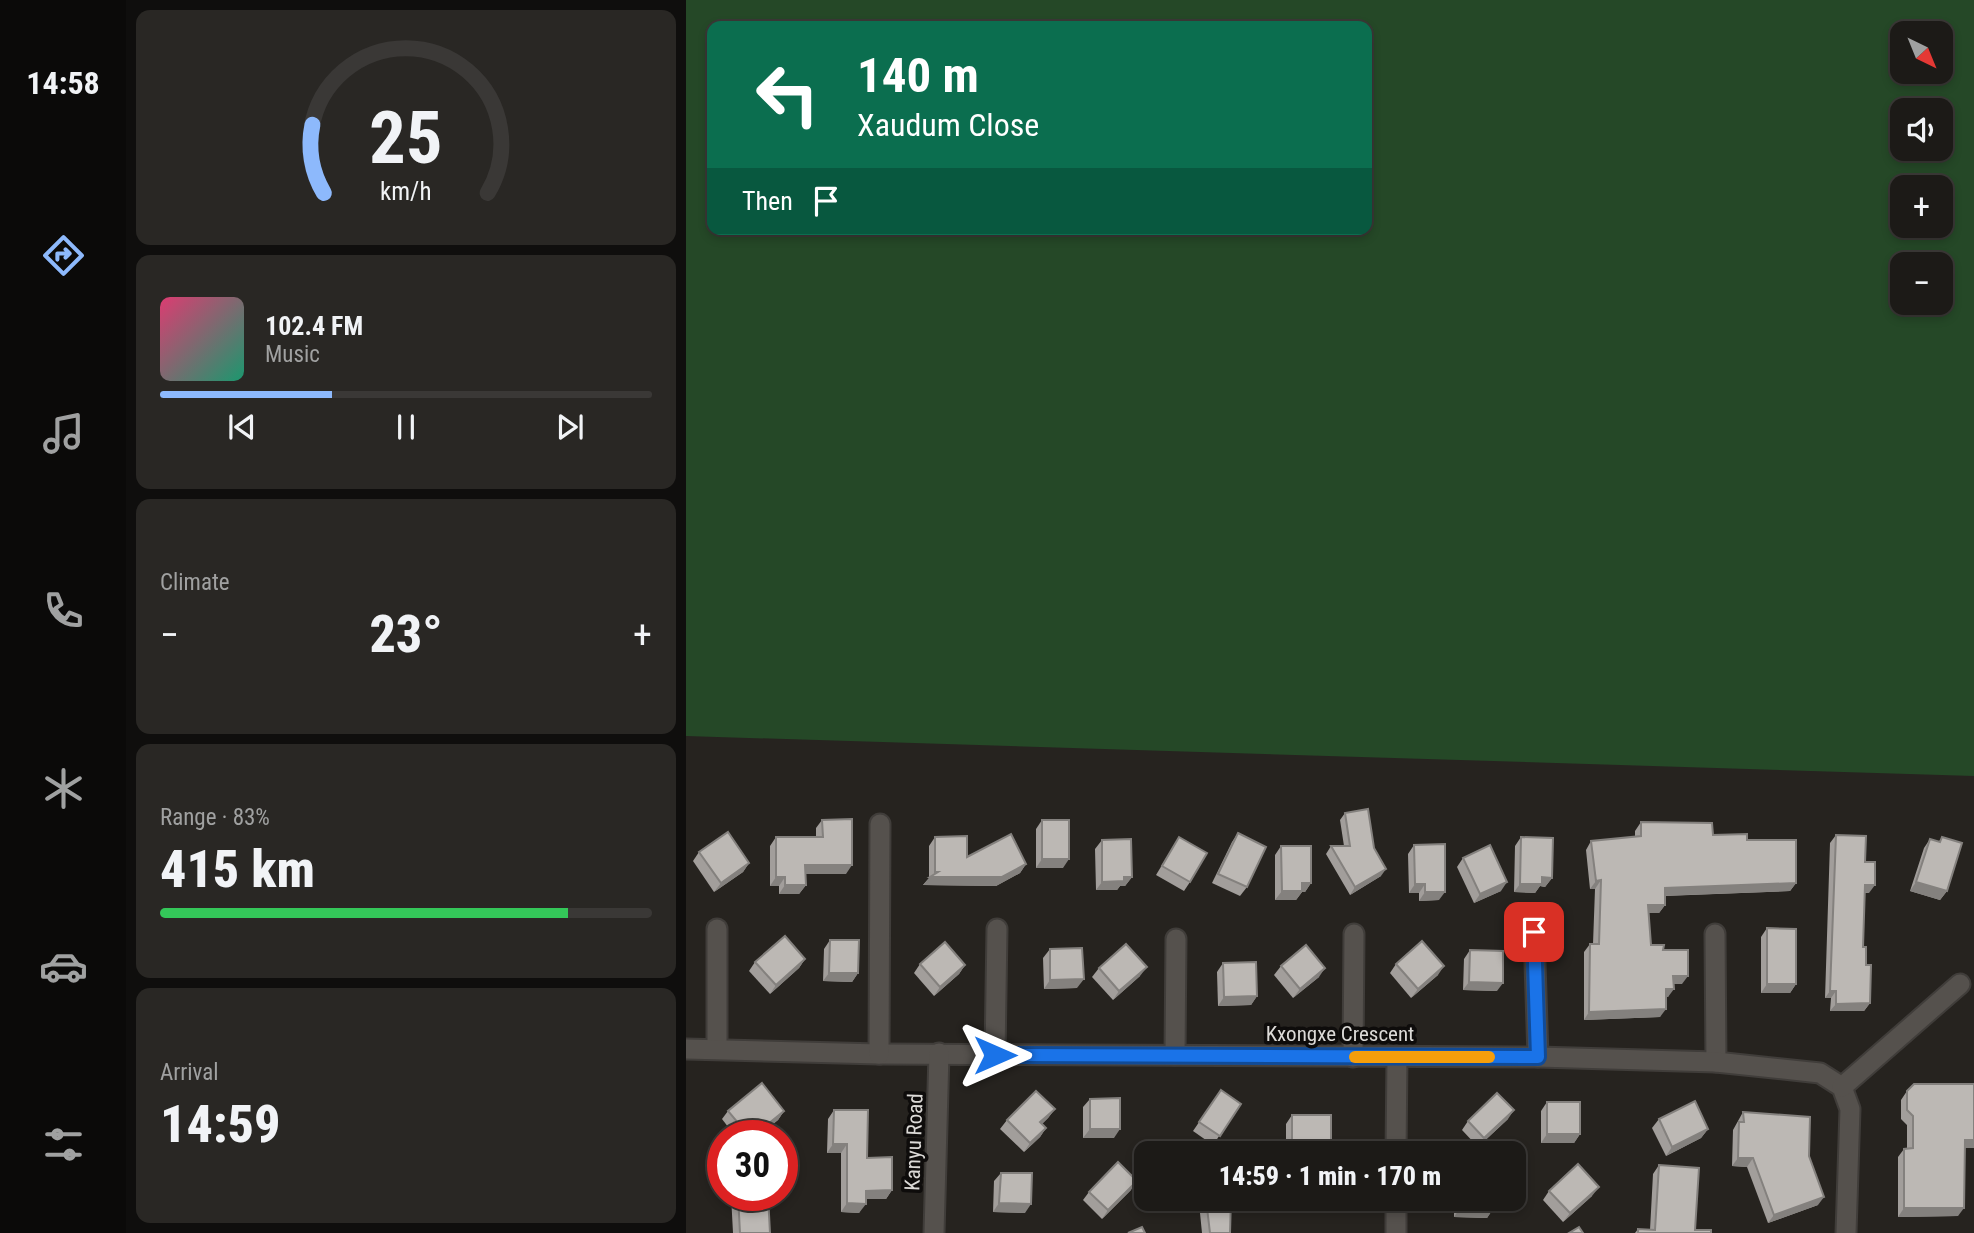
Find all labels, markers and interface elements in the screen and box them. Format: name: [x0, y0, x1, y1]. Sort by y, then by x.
north arrow: [1890, 21, 1953, 84]
map controls: [1890, 21, 1953, 315]
text: 140 m: [857, 47, 979, 104]
icon: left: [742, 49, 833, 140]
text: 14:58: [26, 64, 100, 102]
text: 25: [369, 96, 443, 182]
button: sound: [1890, 98, 1953, 161]
text: Xaudum Close: [857, 106, 1039, 144]
button: +: [1890, 175, 1953, 238]
text: km/h: [380, 177, 432, 206]
icon: arrive: [807, 182, 845, 220]
text: Then: [742, 186, 793, 216]
icon: directions: [39, 231, 88, 280]
button: −: [1890, 252, 1953, 315]
text: 102.4 FM: [265, 311, 363, 341]
text: Music: [265, 341, 320, 368]
icon: previous: [223, 408, 261, 446]
icon: pause: [387, 408, 425, 446]
icon: next: [551, 408, 589, 446]
icon: music: [39, 409, 88, 458]
text: Climate: [160, 569, 230, 596]
icon: phone: [39, 586, 88, 635]
text: 23°: [369, 604, 443, 665]
text: −: [160, 613, 179, 657]
text: +: [633, 613, 652, 657]
icon: climate: [39, 764, 88, 813]
text: Range · 83%: [160, 804, 270, 831]
text: 415 km: [160, 839, 315, 900]
pin: [1504, 902, 1564, 962]
icon: arrive: [1515, 913, 1553, 951]
icon: car: [39, 942, 88, 991]
position arrow: [958, 1018, 1032, 1092]
street label: Kxongxe Crescent: [1266, 1022, 1414, 1046]
text: Arrival: [160, 1059, 219, 1086]
street label: Kanyu Road: [900, 1093, 928, 1191]
text: 14:59: [160, 1094, 280, 1155]
icon: filters: [39, 1120, 88, 1169]
speed limit sign: 30: [707, 1120, 798, 1211]
text: 14:59 · 1 min · 170 m: [1219, 1161, 1441, 1191]

